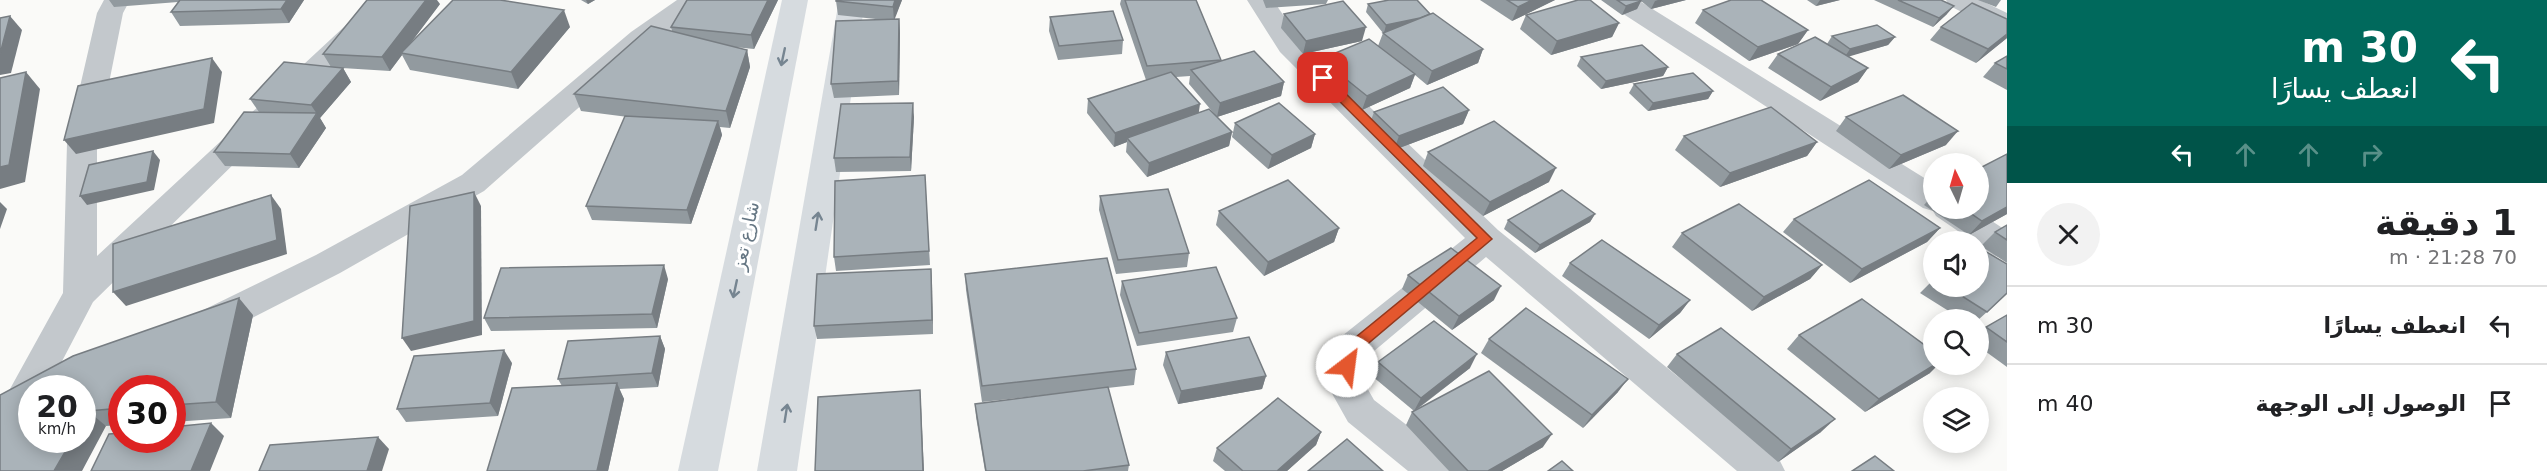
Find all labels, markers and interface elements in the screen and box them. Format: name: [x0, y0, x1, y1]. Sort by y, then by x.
text: 30 m: [2301, 23, 2418, 72]
icon: left: [2439, 24, 2517, 102]
one-way arrow: [777, 47, 788, 67]
pin: [1297, 52, 1348, 103]
icon: arrive: [1306, 61, 1339, 94]
text: انعطف يسارًا: [2271, 73, 2418, 104]
icon: left: [2166, 138, 2199, 171]
icon: ahead: [2229, 138, 2262, 171]
icon: ahead: [2292, 138, 2325, 171]
icon: right: [2355, 138, 2388, 171]
north arrow: [1923, 153, 1989, 219]
map controls: [1923, 153, 1989, 453]
street label: شارع تعز: [728, 200, 764, 273]
text: 1 دقيقة: [2375, 202, 2517, 243]
button: close: [2037, 203, 2100, 266]
one-way arrow: [812, 211, 823, 231]
button: sound: [1923, 231, 1989, 297]
text: 70 m · 21:28: [2389, 245, 2517, 269]
one-way arrow: [729, 279, 740, 299]
button: search: [1923, 309, 1989, 375]
icon: left: [2484, 309, 2517, 342]
text: 30 m: [2037, 313, 2093, 338]
text: انعطف يسارًا: [2323, 313, 2466, 338]
position arrow: [1315, 334, 1379, 398]
speed limit sign: 30: [108, 375, 186, 453]
button: layers: [1923, 387, 1989, 453]
icon: arrive: [2484, 387, 2517, 420]
text: 20: [36, 389, 78, 424]
text: 40 m: [2037, 391, 2093, 416]
text: الوصول إلى الوجهة: [2256, 391, 2466, 416]
one-way arrow: [781, 404, 792, 424]
text: km/h: [38, 420, 76, 438]

